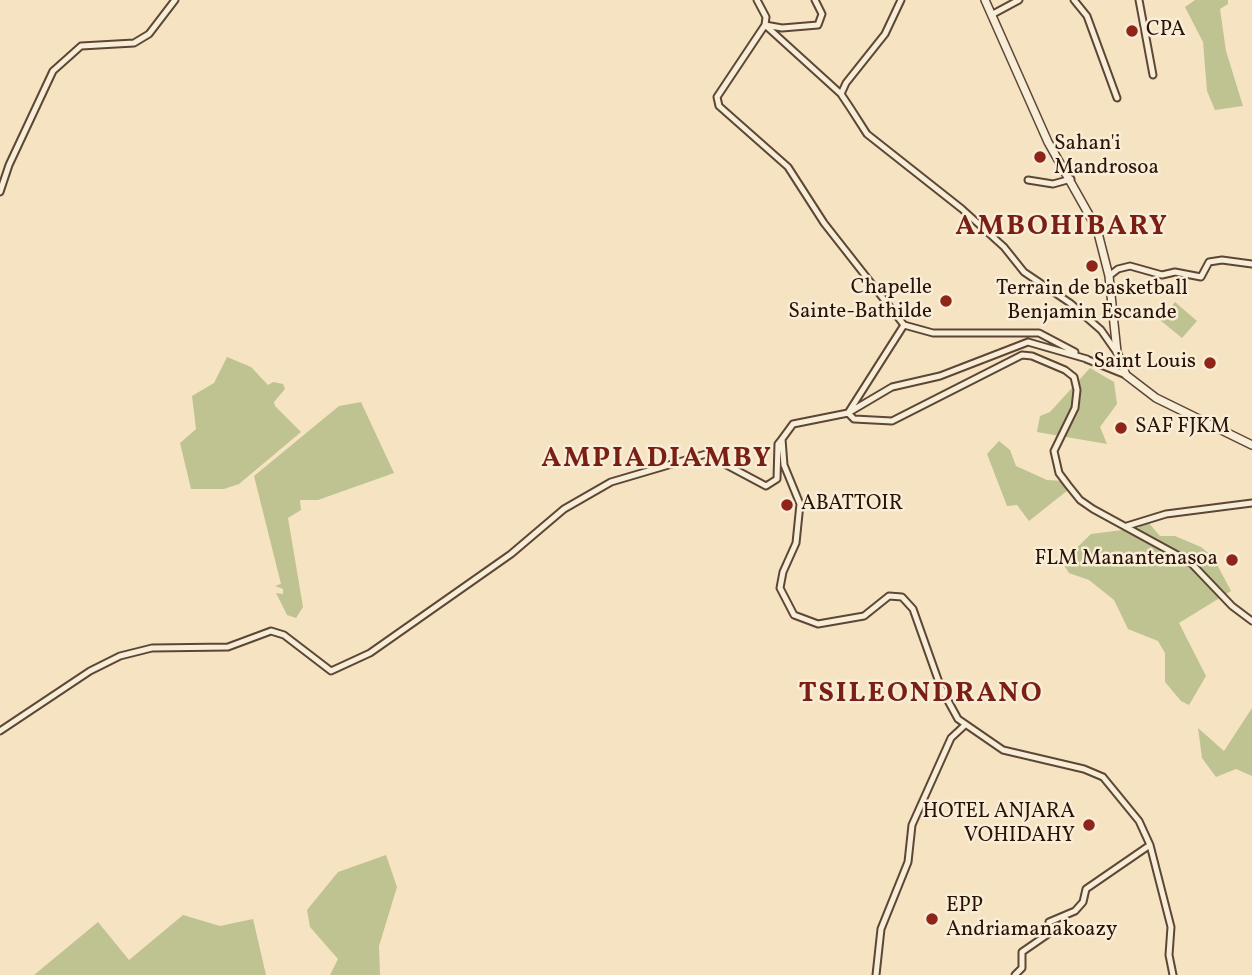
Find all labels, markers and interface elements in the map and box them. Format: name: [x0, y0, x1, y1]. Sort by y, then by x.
place label: CPA: [1146, 18, 1186, 44]
marker: CPA: [1124, 23, 1140, 39]
place label: Sahan'i Mandrosoa: [1054, 132, 1159, 182]
marker: Sahan'i Mandrosoa: [1032, 149, 1048, 165]
district label: AMBOHIBARY: [956, 212, 1168, 246]
marker: Terrain de basketball Benjamin Escande: [1084, 258, 1100, 274]
place label: Chapelle Sainte-Bathilde: [788, 276, 932, 326]
place label: Terrain de basketball Benjamin Escande: [996, 277, 1188, 327]
marker: Chapelle Sainte-Bathilde: [938, 293, 954, 309]
place label: Saint Louis: [1093, 350, 1196, 376]
marker: Saint Louis: [1202, 355, 1218, 371]
place label: SAF FJKM: [1135, 415, 1230, 441]
marker: SAF FJKM: [1113, 420, 1129, 436]
district label: AMPIADIAMBY: [543, 444, 771, 478]
place label: ABATTOIR: [801, 492, 903, 518]
marker: ABATTOIR: [779, 497, 795, 513]
place label: FLM Manantenasoa: [1034, 547, 1218, 573]
marker: FLM Manantenasoa: [1224, 552, 1240, 568]
district label: TSILEONDRANO: [800, 679, 1042, 713]
place label: HOTEL ANJARA VOHIDAHY: [922, 800, 1075, 850]
marker: HOTEL ANJARA VOHIDAHY: [1081, 817, 1097, 833]
place label: EPP Andriamanakoazy: [946, 894, 1117, 944]
marker: EPP Andriamanakoazy: [924, 911, 940, 927]

